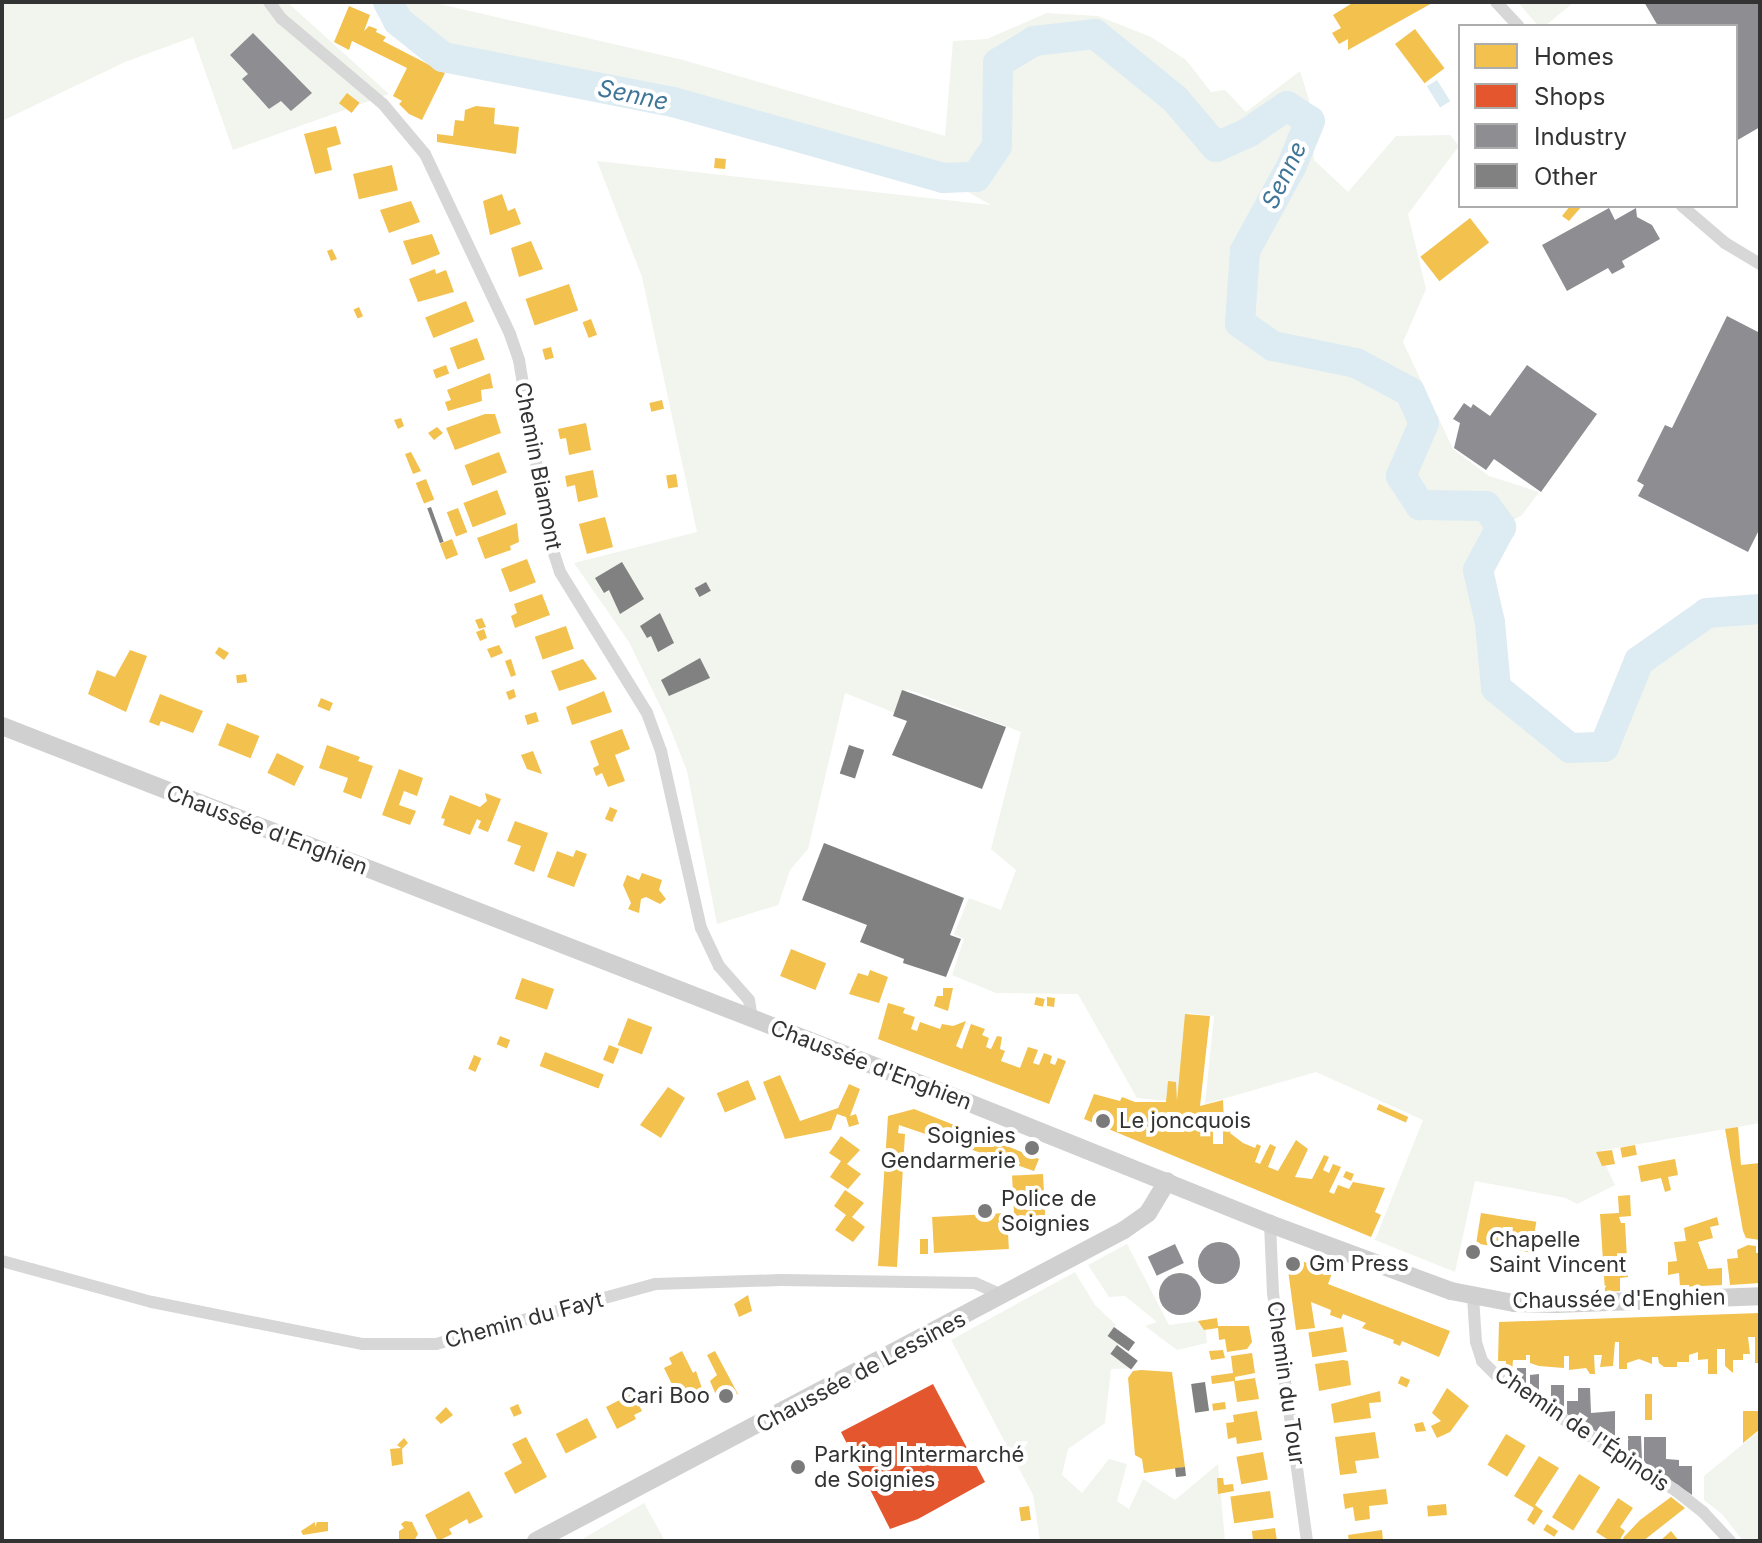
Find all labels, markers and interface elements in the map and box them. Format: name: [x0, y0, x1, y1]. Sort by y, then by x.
legend: [1458, 24, 1738, 208]
text: Homes: [1534, 42, 1614, 71]
water label: Senne: [595, 73, 671, 117]
text: Shops: [1534, 82, 1605, 111]
text: Industry: [1534, 122, 1627, 151]
water label: Senne: [1255, 137, 1313, 213]
text: Other: [1534, 162, 1597, 191]
street label: Chemin Biamont: [509, 380, 567, 552]
street label: Chaussée d'Enghien: [163, 779, 371, 881]
street label: Chaussée d'Enghien: [767, 1014, 975, 1116]
place label: Le joncquois: [1119, 1108, 1251, 1134]
marker: Le joncquois: [1094, 1112, 1112, 1130]
place label: Soignies Gendarmerie: [880, 1122, 1016, 1174]
marker: Soignies Gendarmerie: [1023, 1139, 1041, 1157]
place label: Police de Soignies: [1001, 1185, 1097, 1236]
marker: Police de Soignies: [976, 1202, 994, 1220]
place label: Chapelle Saint Vincent: [1489, 1226, 1626, 1278]
marker: Chapelle Saint Vincent: [1464, 1243, 1482, 1261]
place label: Gm Press: [1309, 1251, 1409, 1277]
marker: Gm Press: [1284, 1255, 1302, 1273]
street label: Chaussée d'Enghien: [1512, 1284, 1726, 1314]
street label: Chemin du Fayt: [442, 1286, 606, 1354]
street label: Chemin du Tour: [1261, 1299, 1311, 1467]
street label: Chaussée de Lessines: [752, 1306, 970, 1438]
street label: Chemin de l'Épinois: [1490, 1361, 1674, 1497]
place label: Cari Boo: [621, 1383, 710, 1409]
marker: Cari Boo: [717, 1387, 735, 1405]
place label: Parking Intermarché de Soignies: [814, 1441, 1024, 1492]
marker: Parking Intermarché de Soignies: [789, 1458, 807, 1476]

